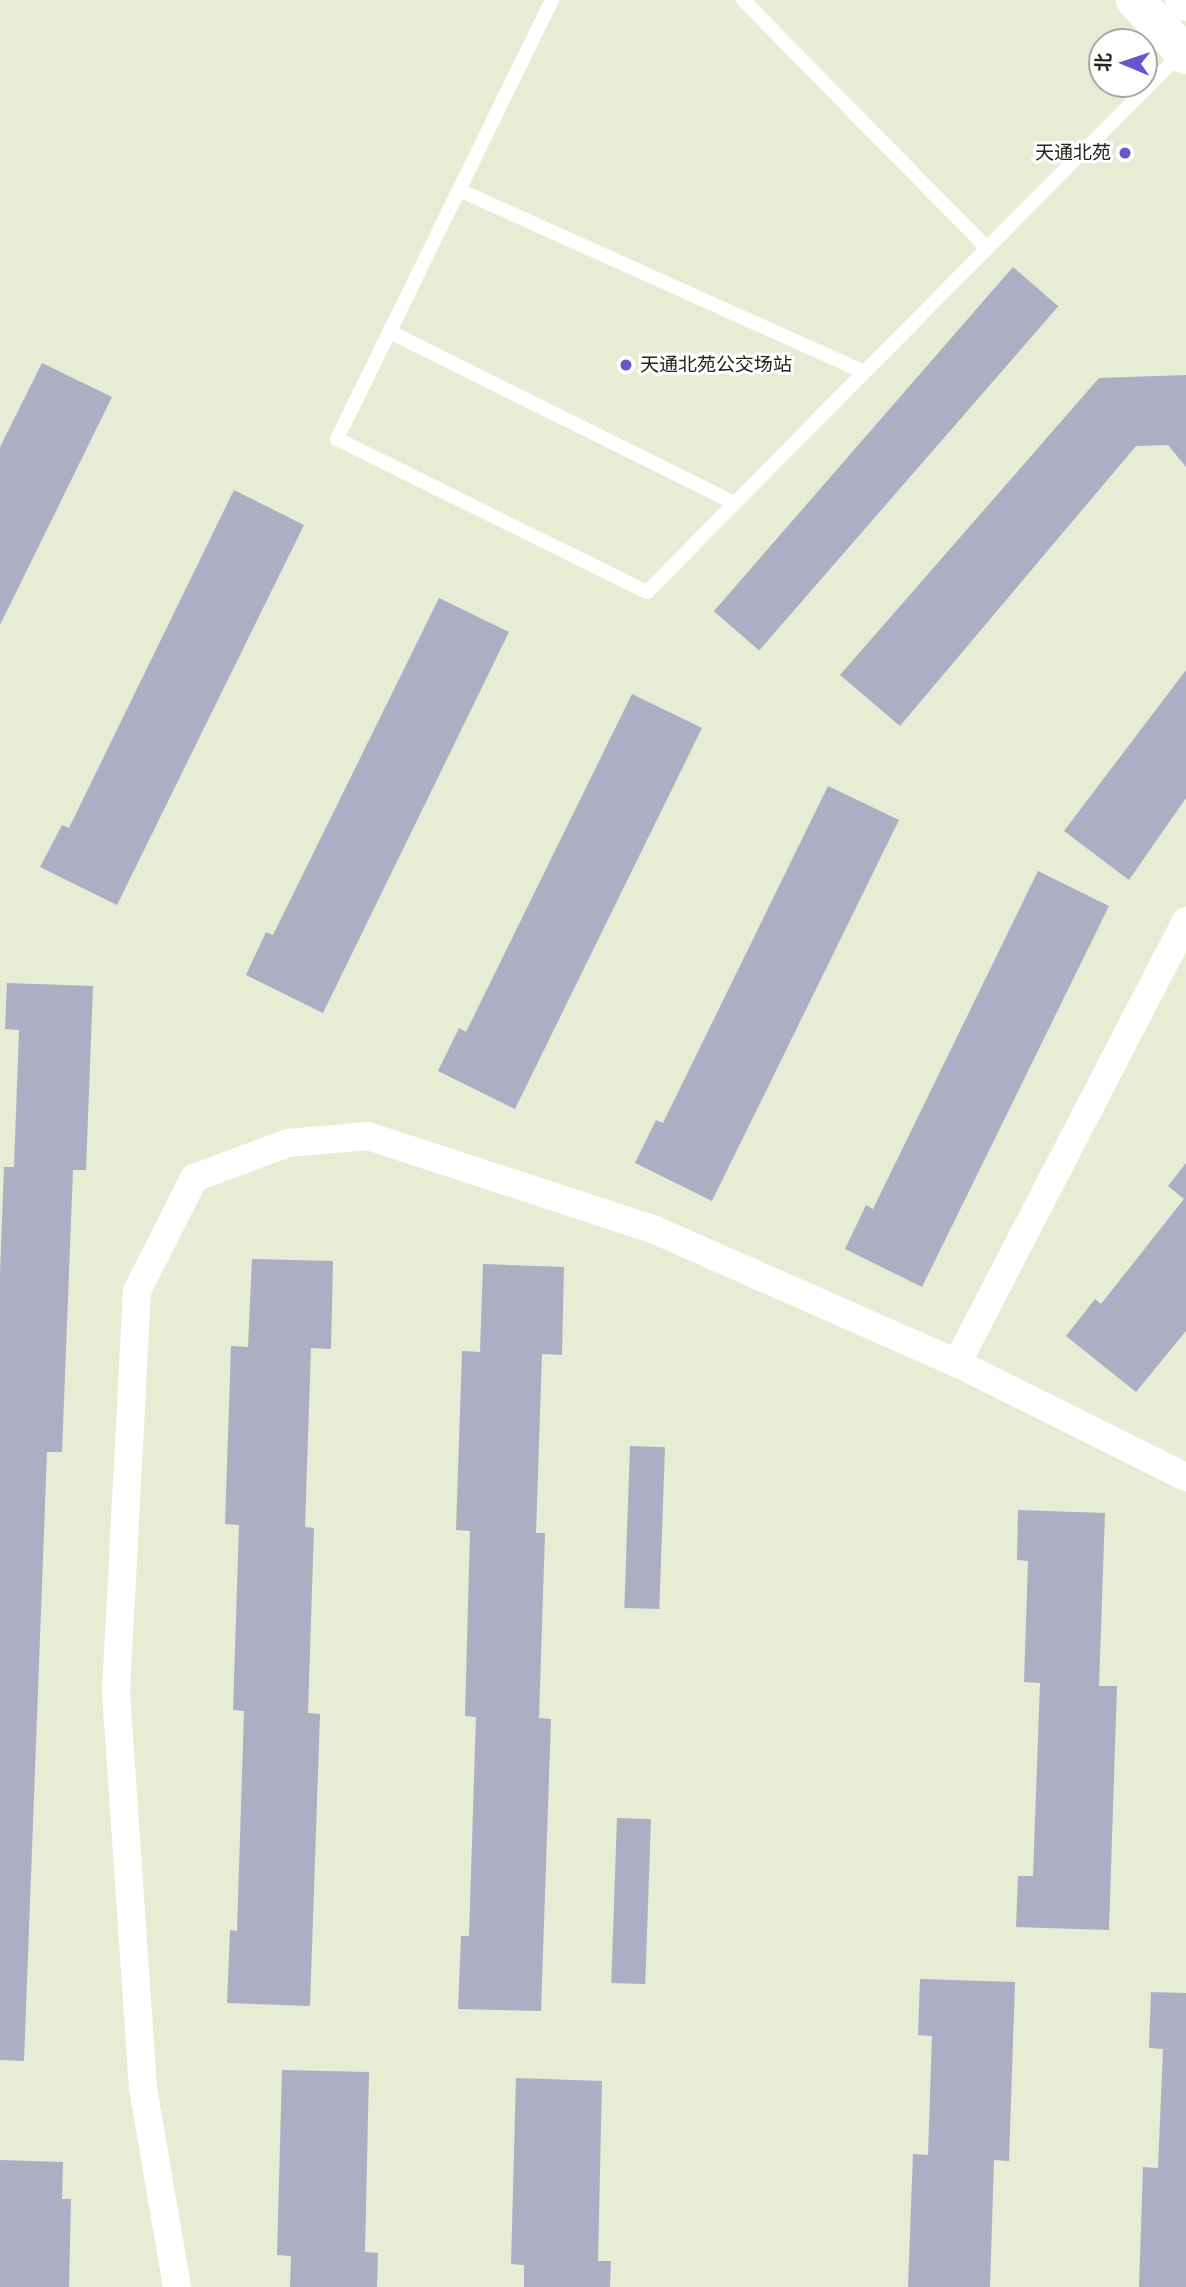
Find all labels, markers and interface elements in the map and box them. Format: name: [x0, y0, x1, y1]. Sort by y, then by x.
north arrow: [1088, 28, 1158, 98]
text: 北: [1092, 52, 1115, 72]
place label: 天通北苑: [1035, 142, 1111, 164]
marker: 天通北苑: [1117, 145, 1133, 161]
place label: 天通北苑公交场站: [640, 354, 792, 376]
marker: 天通北苑公交场站: [618, 357, 634, 373]

